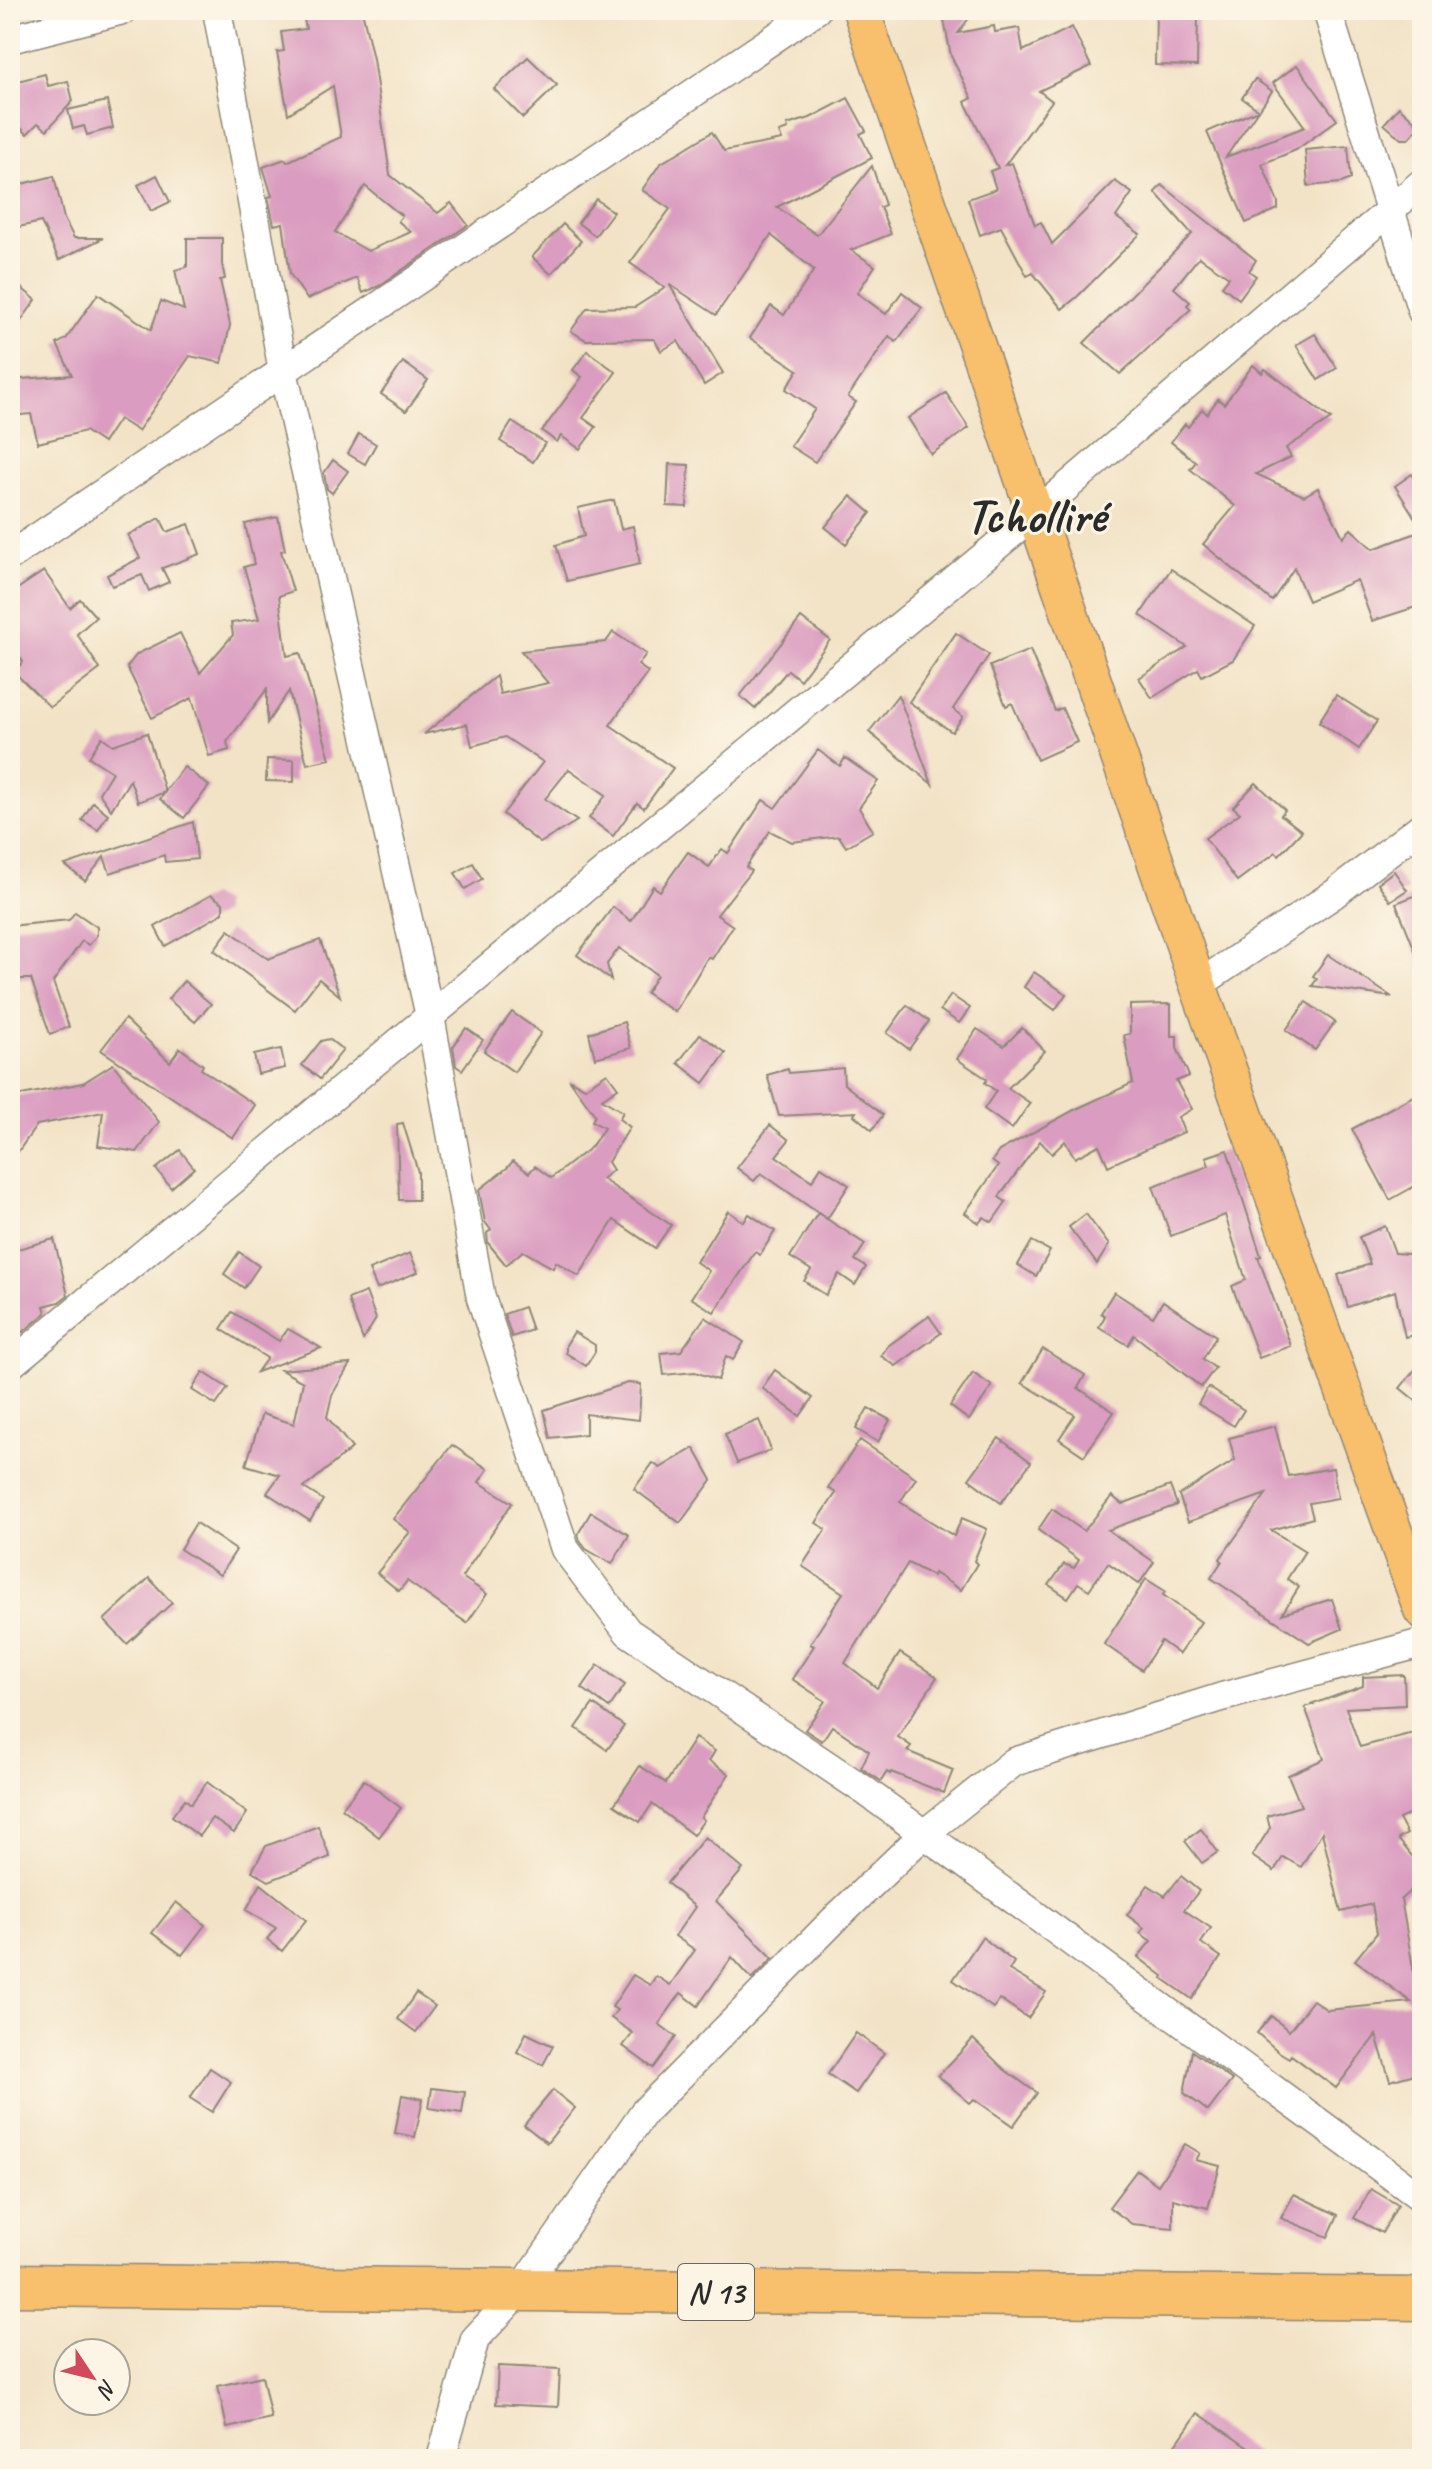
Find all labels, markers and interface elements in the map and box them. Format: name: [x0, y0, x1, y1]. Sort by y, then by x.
district label: Tcholliré: [965, 484, 1113, 547]
road number: N 13: [678, 2264, 754, 2320]
north arrow: [52, 2337, 132, 2417]
text: N: [90, 2374, 123, 2404]

